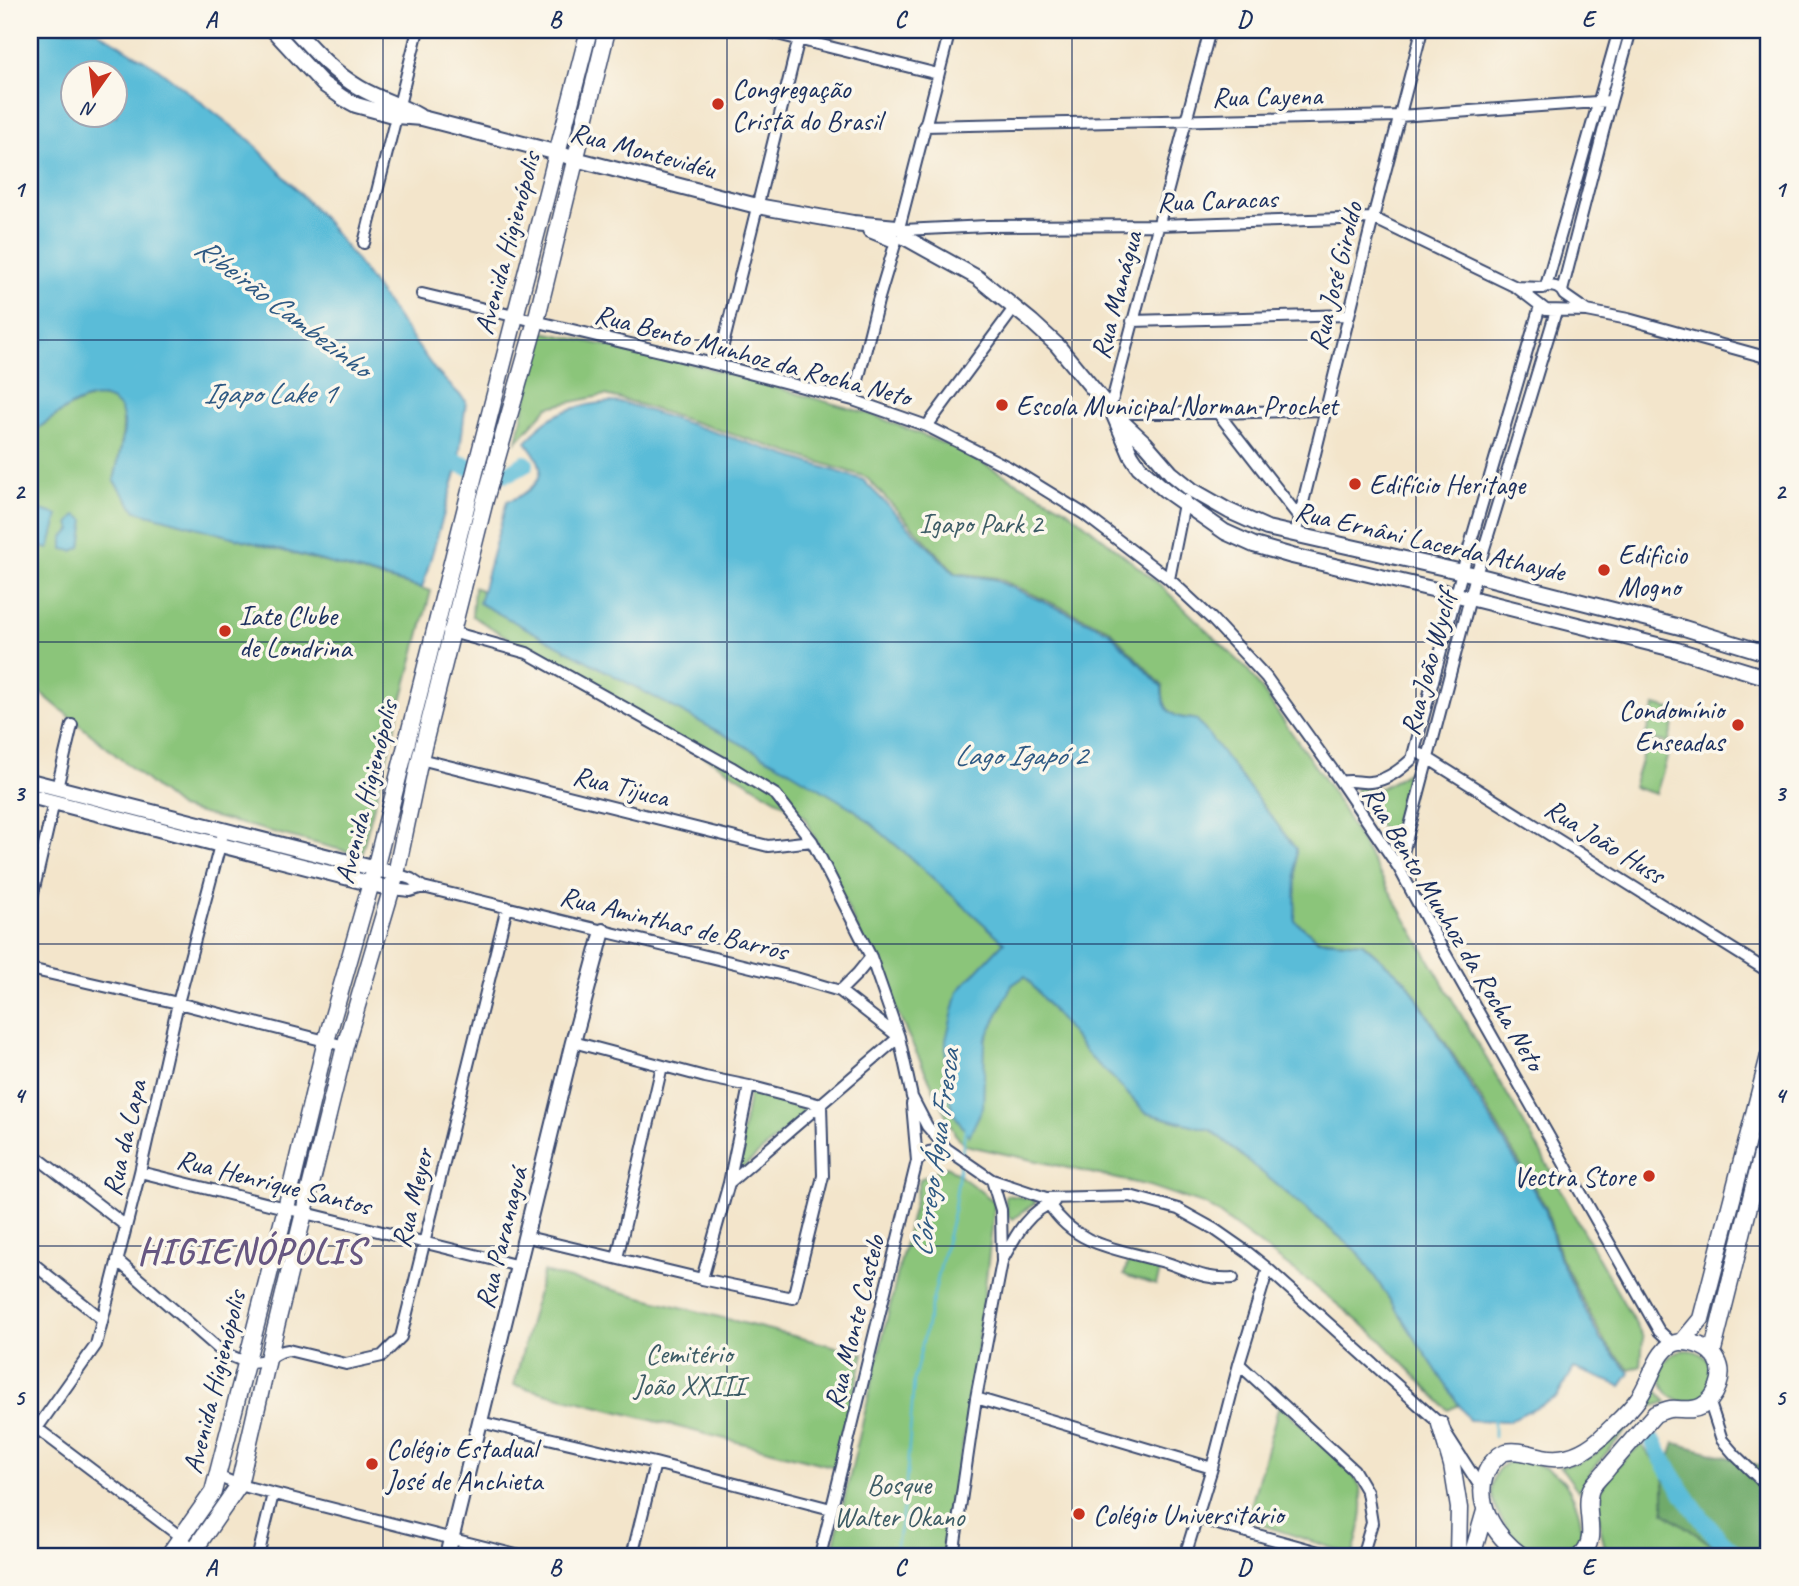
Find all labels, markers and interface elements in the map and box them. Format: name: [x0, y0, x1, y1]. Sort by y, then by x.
text: A: [205, 5, 219, 34]
text: B: [549, 5, 563, 34]
text: C: [895, 5, 909, 34]
text: D: [1237, 5, 1253, 34]
text: E: [1582, 5, 1598, 34]
north arrow: [60, 60, 130, 130]
place label: Congregação Cristã do Brasil: [732, 71, 887, 138]
street label: Rua Cayena: [1212, 78, 1324, 114]
text: N: [78, 96, 99, 123]
marker: Congregação Cristã do Brasil: [710, 96, 726, 112]
street label: Rua Montevidéu: [567, 114, 721, 187]
street label: Avenida Higienópolis: [466, 146, 549, 338]
text: 1: [14, 175, 27, 204]
text: 1: [1775, 175, 1788, 204]
street label: Rua Caracas: [1156, 180, 1280, 220]
street label: Rua José Giroldo: [1300, 196, 1371, 354]
street label: Rua Manágua: [1082, 226, 1150, 363]
water label: Ribeirão Cambezinho: [188, 228, 383, 389]
street label: Rua Bento Munhoz da Rocha Neto: [591, 296, 918, 415]
water label: Igapo Lake 1: [203, 374, 340, 412]
place label: Escola Municipal Norman Prochet: [1016, 388, 1340, 423]
marker: Escola Municipal Norman Prochet: [994, 397, 1010, 413]
place label: Edifício Heritage: [1369, 467, 1527, 502]
marker: Edifício Heritage: [1347, 476, 1363, 492]
text: 2: [14, 477, 27, 506]
text: 2: [1775, 477, 1788, 506]
street label: Rua Ernâni Lacerda Athayde: [1292, 493, 1570, 590]
park label: Igapo Park 2: [919, 506, 1045, 541]
place label: Edificio Mogno: [1618, 537, 1689, 604]
marker: Edificio Mogno: [1596, 562, 1612, 578]
street label: Rua João Wyclif: [1392, 581, 1466, 739]
place label: Iate Clube de Londrina: [239, 598, 353, 665]
marker: Iate Clube de Londrina: [217, 623, 233, 639]
place label: Condomínio Enseadas: [1619, 692, 1727, 759]
street label: Avenida Higienópolis: [326, 694, 406, 887]
marker: Condomínio Enseadas: [1730, 717, 1746, 733]
water label: Lago Igapó 2: [954, 736, 1091, 774]
street label: Rua Tijuca: [569, 757, 674, 815]
text: 3: [14, 779, 27, 808]
street label: Rua Bento Munhoz da Rocha Neto: [1355, 779, 1554, 1079]
text: 3: [1775, 779, 1788, 808]
street label: Rua João Huss: [1538, 790, 1674, 893]
street label: Rua Aminthas de Barros: [556, 878, 794, 969]
water label: Córrego Água Fresca: [902, 1044, 969, 1259]
street label: Rua da Lapa: [94, 1075, 155, 1199]
text: 4: [14, 1081, 27, 1110]
text: 4: [1775, 1081, 1788, 1110]
street label: Rua Henrique Santos: [173, 1141, 377, 1224]
street label: Rua Meyer: [383, 1143, 442, 1251]
place label: Vectra Store: [1513, 1159, 1637, 1194]
street label: Rua Paranaguá: [467, 1161, 536, 1312]
marker: Vectra Store: [1641, 1168, 1657, 1184]
district label: HIGIENÓPOLIS: [138, 1229, 370, 1274]
street label: Rua Monte Castelo: [816, 1230, 893, 1412]
street label: Avenida Higienópolis: [174, 1284, 254, 1477]
park label: Cemitério João XXIII: [632, 1336, 750, 1403]
text: 5: [14, 1383, 26, 1412]
text: 5: [1775, 1383, 1787, 1412]
place label: Colégio Estadual José de Anchieta: [384, 1431, 544, 1498]
marker: Colégio Estadual José de Anchieta: [364, 1456, 380, 1472]
park label: Bosque Walter Okano: [834, 1467, 966, 1534]
place label: Colégio Universitário: [1093, 1497, 1287, 1532]
marker: Colégio Universitário: [1071, 1506, 1087, 1522]
text: A: [205, 1553, 219, 1582]
text: B: [549, 1553, 563, 1582]
text: C: [895, 1553, 909, 1582]
text: D: [1237, 1553, 1253, 1582]
text: E: [1582, 1553, 1598, 1582]

